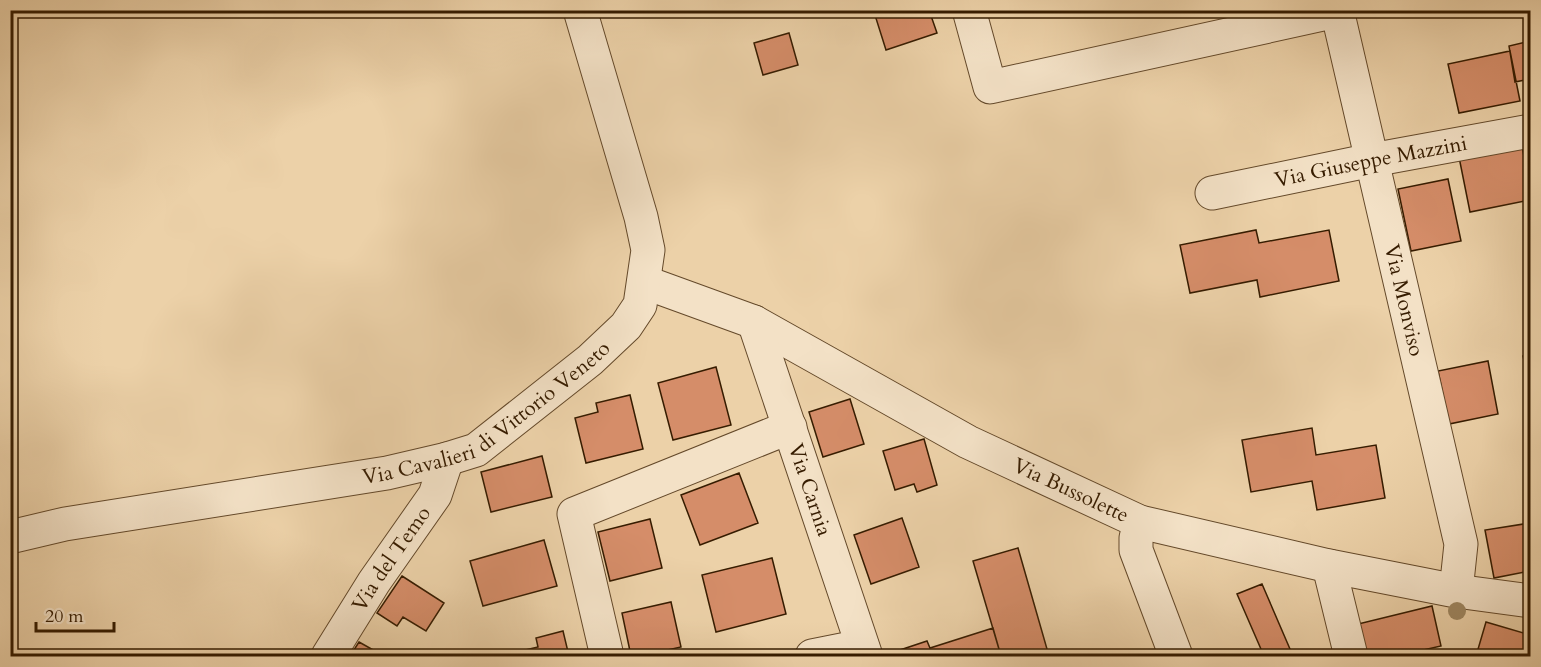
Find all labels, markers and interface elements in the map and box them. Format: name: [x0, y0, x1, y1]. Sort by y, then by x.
street label: Via Giuseppe Mazzini: [1272, 128, 1470, 194]
street label: Via Monviso: [1377, 241, 1431, 359]
street label: Via Cavalieri di Vittorio Veneto: [360, 334, 616, 491]
street label: Via Carnia: [781, 440, 839, 540]
street label: Via Bussolette: [1008, 450, 1134, 529]
street label: Via del Temo: [345, 500, 437, 617]
scale bar: [36, 595, 114, 633]
text: 20 m: [45, 604, 84, 629]

